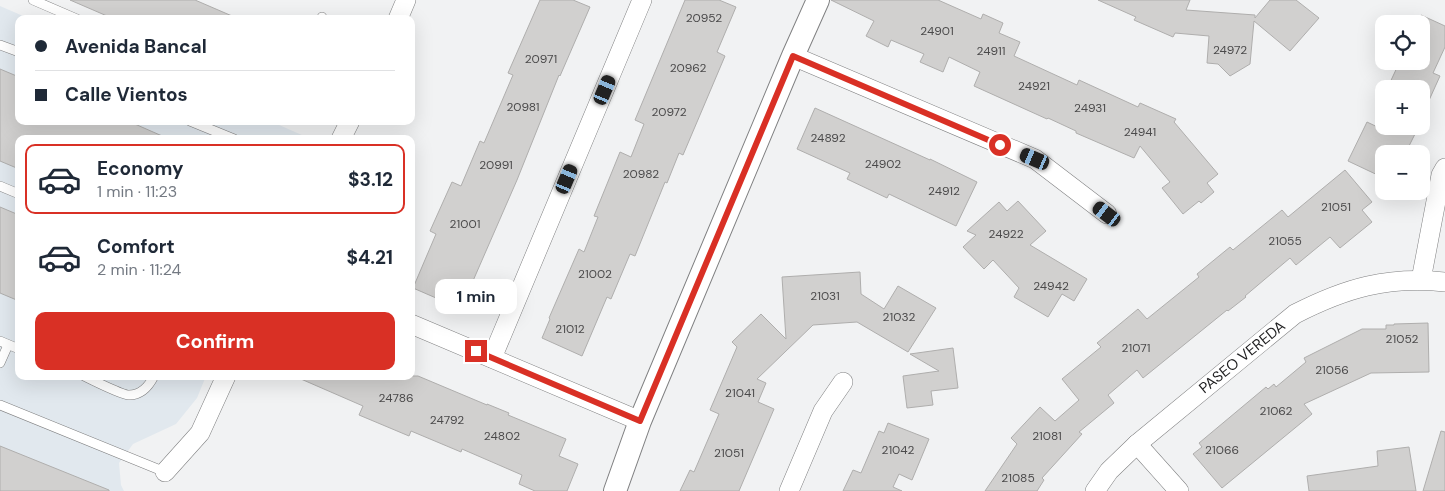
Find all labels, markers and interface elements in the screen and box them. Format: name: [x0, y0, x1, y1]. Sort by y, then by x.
house number: 20952: [686, 10, 722, 26]
map controls: [1375, 15, 1430, 200]
button: locate: [1375, 15, 1430, 70]
house number: 24901: [920, 23, 954, 39]
text: Avenida Bancal: [65, 34, 207, 59]
house number: 24972: [1213, 42, 1247, 58]
house number: 24911: [977, 43, 1005, 59]
house number: 20971: [525, 51, 557, 67]
house number: 20962: [670, 60, 706, 76]
car: [592, 73, 617, 107]
house number: 24921: [1018, 78, 1050, 94]
button: +: [1375, 80, 1430, 135]
text: Calle Vientos: [65, 82, 188, 107]
house number: 20981: [506, 99, 540, 115]
house number: 24931: [1074, 100, 1106, 116]
house number: 20972: [651, 104, 687, 120]
house number: 24941: [1124, 124, 1156, 140]
house number: 24892: [810, 130, 846, 146]
route start: [989, 134, 1011, 156]
button: −: [1375, 145, 1430, 200]
car: [1018, 146, 1051, 172]
text: Economy: [97, 156, 184, 181]
house number: 24902: [865, 156, 901, 172]
icon: car: [37, 157, 82, 202]
house number: 20991: [479, 157, 513, 173]
car: [554, 162, 579, 196]
house number: 20982: [623, 166, 659, 182]
text: $3.12: [348, 167, 393, 192]
text: 1 min · 11:23: [97, 181, 177, 202]
house number: 24912: [928, 183, 960, 199]
car: [1090, 199, 1123, 229]
house number: 21051: [1321, 199, 1351, 215]
house number: 21001: [450, 216, 480, 232]
house number: 24922: [988, 226, 1024, 242]
house number: 21055: [1268, 233, 1302, 249]
text: Comfort: [97, 234, 175, 259]
icon: car: [37, 235, 82, 280]
text: $4.21: [347, 245, 393, 270]
text: 2 min · 11:24: [97, 259, 181, 280]
house number: 21002: [578, 266, 612, 282]
callout: 1 min: [435, 278, 517, 314]
house number: 24942: [1033, 278, 1069, 294]
text: 1 min: [457, 286, 495, 307]
house number: 21031: [810, 288, 840, 304]
house number: 21032: [883, 309, 916, 325]
button: Confirm: [35, 312, 395, 370]
street label: PASEO VEREDA: [1195, 316, 1289, 398]
house number: 21012: [555, 321, 585, 337]
house number: 21052: [1386, 331, 1419, 347]
route end: [465, 340, 487, 362]
house number: 21071: [1122, 340, 1150, 356]
house number: 21056: [1315, 362, 1349, 378]
house number: 21041: [725, 385, 755, 401]
house number: 24786: [378, 390, 414, 406]
house number: 21062: [1259, 403, 1293, 419]
house number: 24792: [430, 412, 464, 428]
house number: 24802: [484, 428, 520, 444]
house number: 21081: [1032, 428, 1062, 444]
house number: 21042: [881, 442, 915, 458]
house number: 21066: [1205, 442, 1239, 458]
house number: 21051: [714, 445, 744, 461]
house number: 21085: [1001, 470, 1035, 486]

